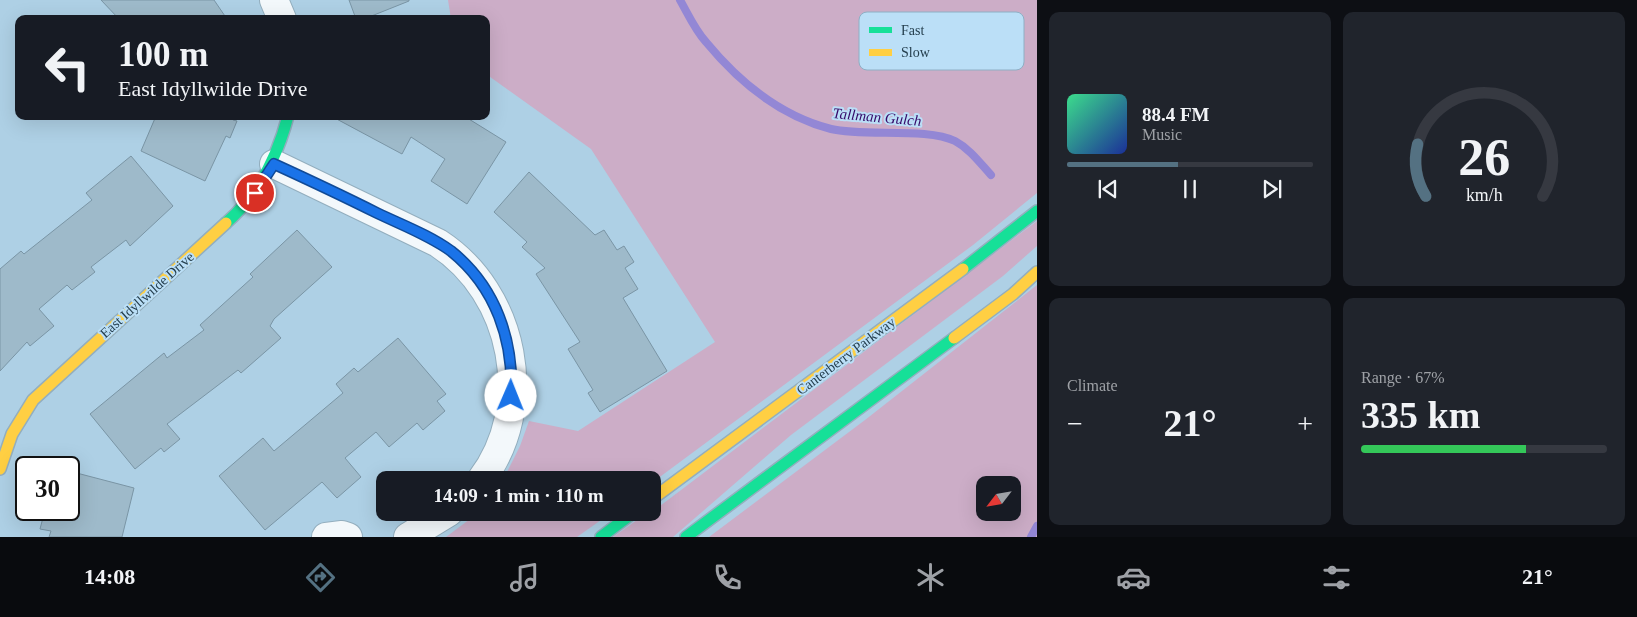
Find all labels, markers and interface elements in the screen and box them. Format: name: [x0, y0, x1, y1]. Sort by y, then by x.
legend: [859, 12, 1024, 70]
text: Fast: [901, 23, 924, 38]
icon: left: [35, 35, 100, 100]
text: 100 m: [118, 35, 208, 74]
text: Slow: [901, 45, 931, 60]
text: East Idyllwilde Drive: [118, 76, 307, 101]
text: 88.4 FM: [1142, 104, 1210, 125]
water label: Tallman Gulch: [832, 105, 922, 129]
text: Music: [1142, 126, 1182, 143]
text: 26: [1458, 129, 1510, 186]
pin: [234, 172, 276, 214]
icon: previous: [1094, 175, 1122, 203]
icon: pause: [1176, 175, 1204, 203]
icon: next: [1258, 175, 1286, 203]
icon: arrive: [241, 179, 269, 207]
text: km/h: [1466, 185, 1502, 205]
street label: East Idyllwilde Drive: [97, 249, 197, 341]
street label: Canterberry Parkway: [794, 314, 898, 398]
position arrow: [484, 369, 536, 421]
text: Range · 67%: [1361, 369, 1445, 386]
text: Climate: [1067, 377, 1118, 394]
text: 335 km: [1361, 394, 1480, 436]
text: 21°: [1163, 402, 1217, 444]
text: −: [1067, 408, 1083, 439]
text: +: [1297, 408, 1313, 439]
speed limit sign: 30: [15, 456, 80, 521]
north arrow: [976, 476, 1021, 521]
map controls: [976, 476, 1021, 521]
text: 14:09 · 1 min · 110 m: [434, 485, 603, 506]
icon: directions: [303, 560, 338, 595]
icon: music: [507, 560, 542, 595]
icon: phone: [710, 560, 745, 595]
icon: climate: [913, 560, 948, 595]
icon: car: [1116, 560, 1151, 595]
icon: filters: [1319, 560, 1354, 595]
text: 14:08: [84, 564, 135, 589]
text: 21°: [1522, 564, 1553, 589]

